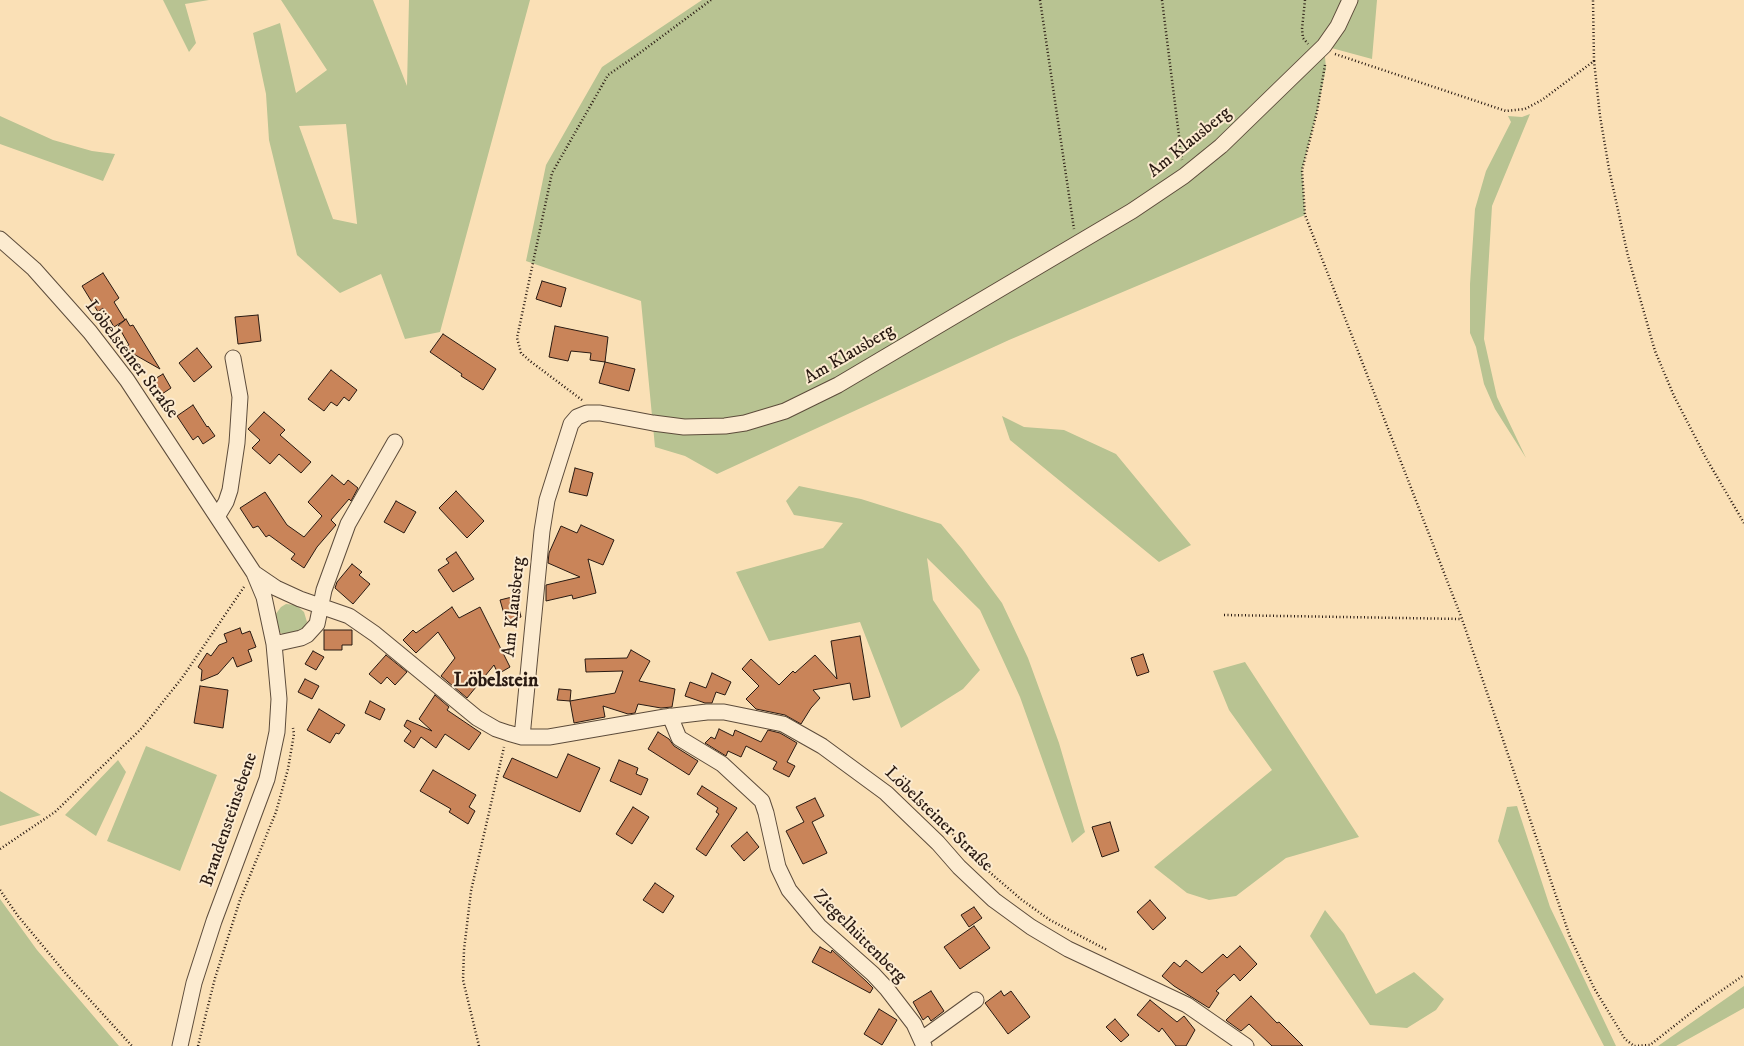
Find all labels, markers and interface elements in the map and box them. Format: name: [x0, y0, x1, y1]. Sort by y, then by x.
street label: Am Klausberg: [1144, 103, 1236, 183]
street label: Löbelsteiner Straße: [80, 297, 182, 423]
street label: Am Klausberg: [801, 320, 899, 390]
street label: Am Klausberg: [499, 556, 531, 658]
district label: Löbelstein: [454, 670, 538, 694]
street label: Brandensteinsebene: [197, 750, 263, 890]
street label: Löbelsteiner Straße: [879, 763, 997, 877]
street label: Ziegelhüttenberg: [808, 886, 910, 988]

